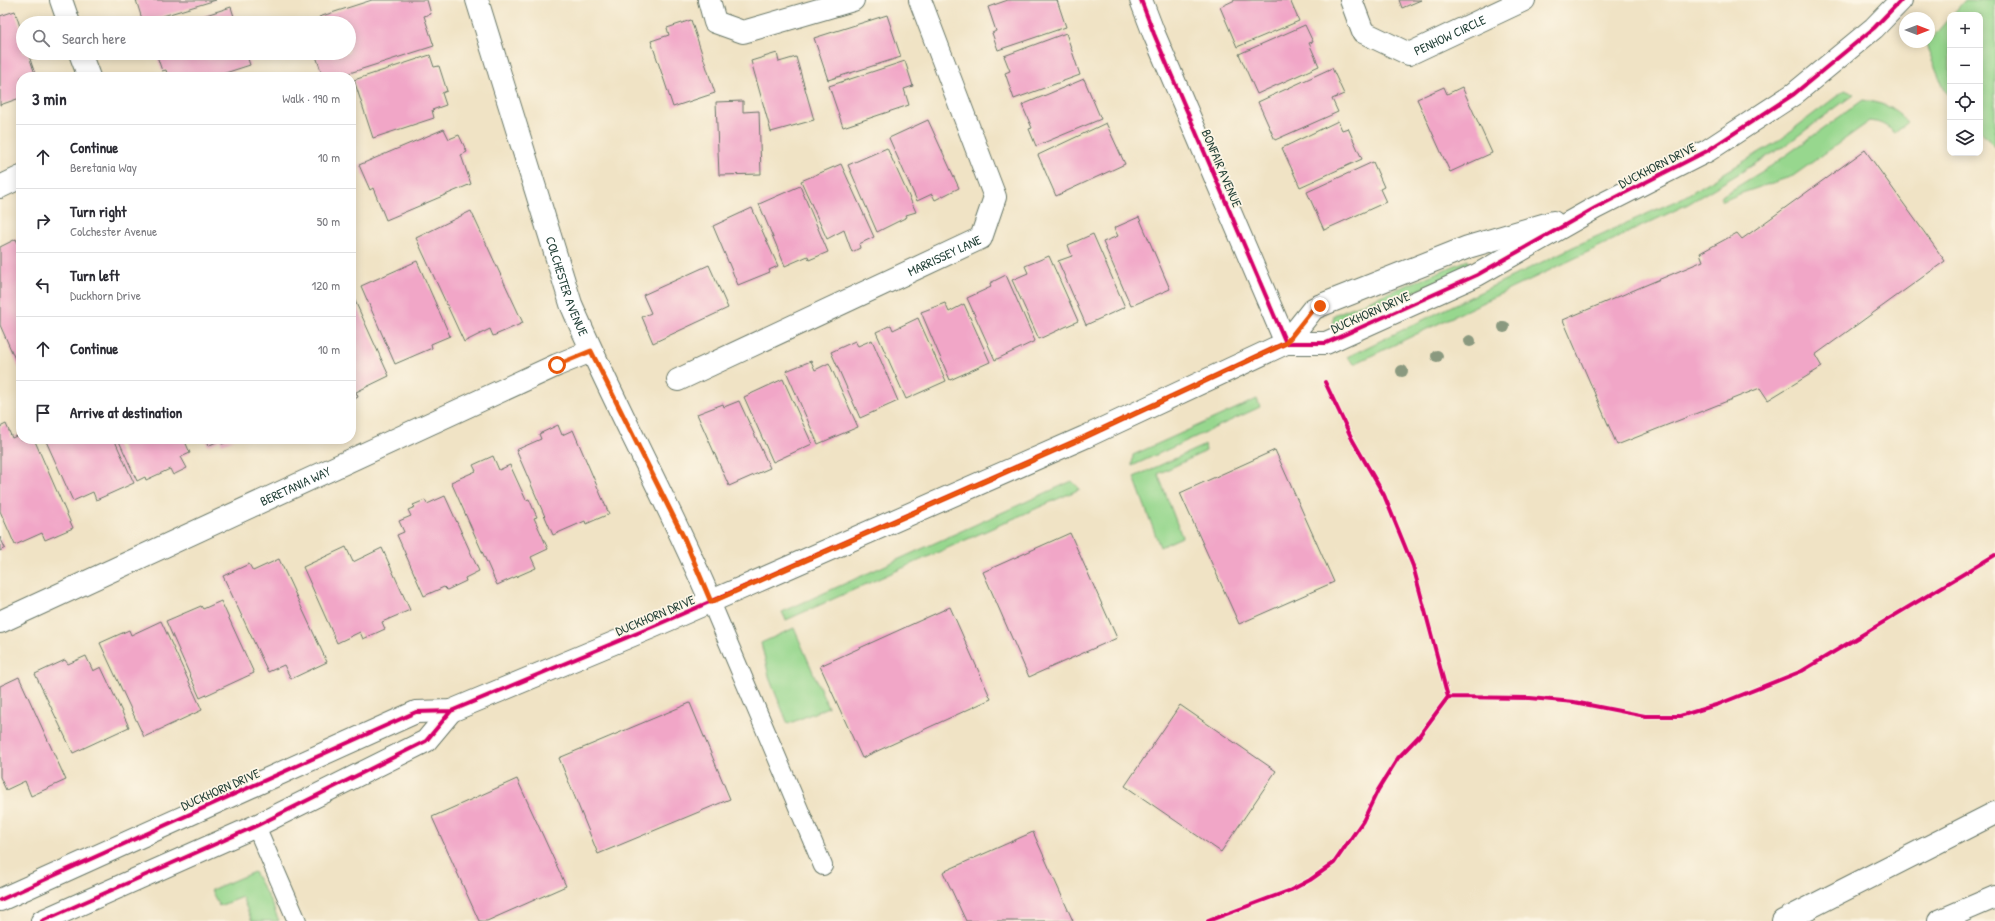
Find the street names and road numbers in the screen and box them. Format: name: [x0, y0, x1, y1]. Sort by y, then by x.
street label: PENHOW CIRCLE: [1411, 10, 1489, 59]
street label: BONFAIR AVENUE: [1197, 126, 1247, 210]
street label: DUCKHORN DRIVE: [1615, 138, 1699, 192]
street label: MARRISSEY LANE: [904, 230, 984, 280]
street label: COLCHESTER AVENUE: [542, 234, 593, 339]
street label: DUCKHORN DRIVE: [1328, 286, 1413, 337]
street label: BERETANIA WAY: [257, 462, 334, 510]
street label: DUCKHORN DRIVE: [613, 590, 698, 640]
street label: DUCKHORN DRIVE: [178, 763, 263, 814]

